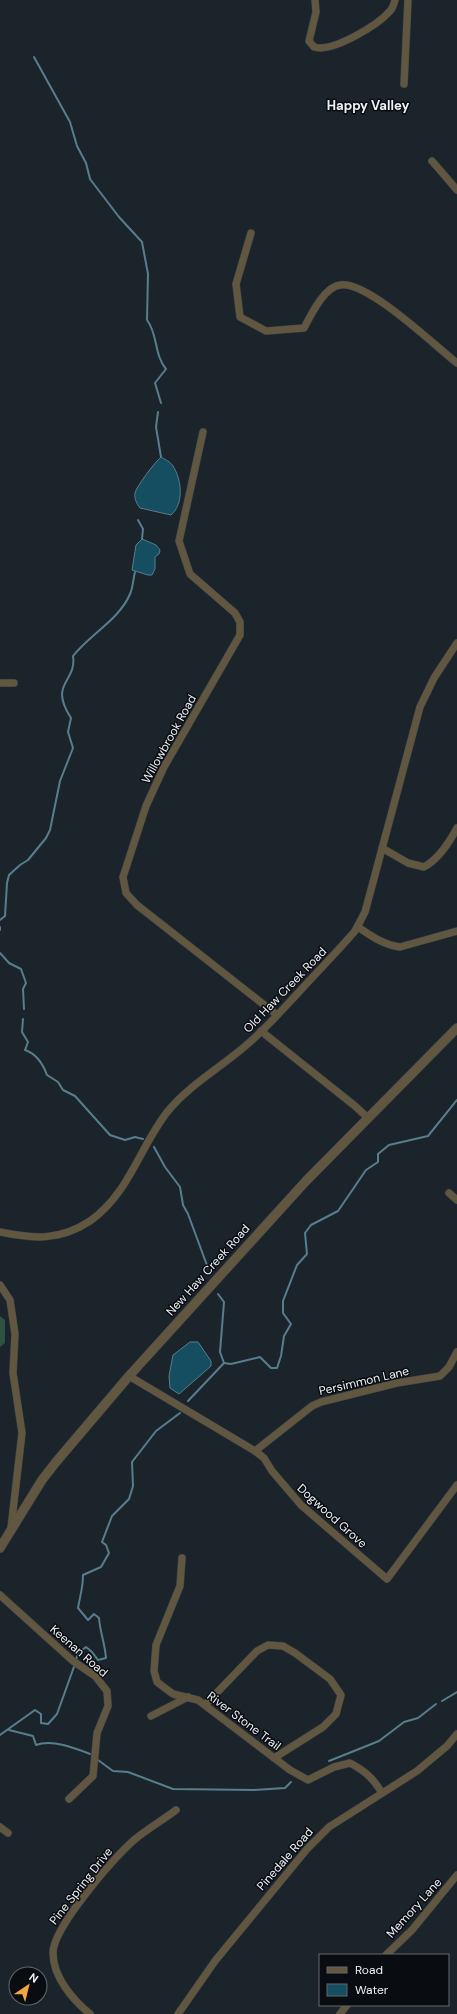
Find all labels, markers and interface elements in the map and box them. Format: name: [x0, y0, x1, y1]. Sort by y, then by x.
district label: Happy Valley: [327, 97, 409, 114]
street label: Willowbrook Road: [138, 692, 200, 786]
street label: Old Haw Creek Road: [240, 944, 330, 1036]
street label: New Haw Creek Road: [163, 1221, 253, 1319]
street label: Persimmon Lane: [317, 1363, 411, 1399]
street label: Dogwood Grove: [294, 1480, 370, 1552]
street label: Keenan Road: [47, 1621, 111, 1681]
street label: River Stone Trail: [204, 1688, 284, 1754]
street label: Pinedale Road: [253, 1824, 317, 1894]
street label: Pine Spring Drive: [46, 1844, 116, 1928]
street label: Memory Lane: [383, 1874, 445, 1941]
legend: [319, 1954, 449, 2006]
text: Road: [355, 1962, 383, 1978]
north arrow: [8, 1966, 48, 2006]
text: N: [26, 1970, 41, 1986]
text: Water: [355, 1982, 389, 1998]

